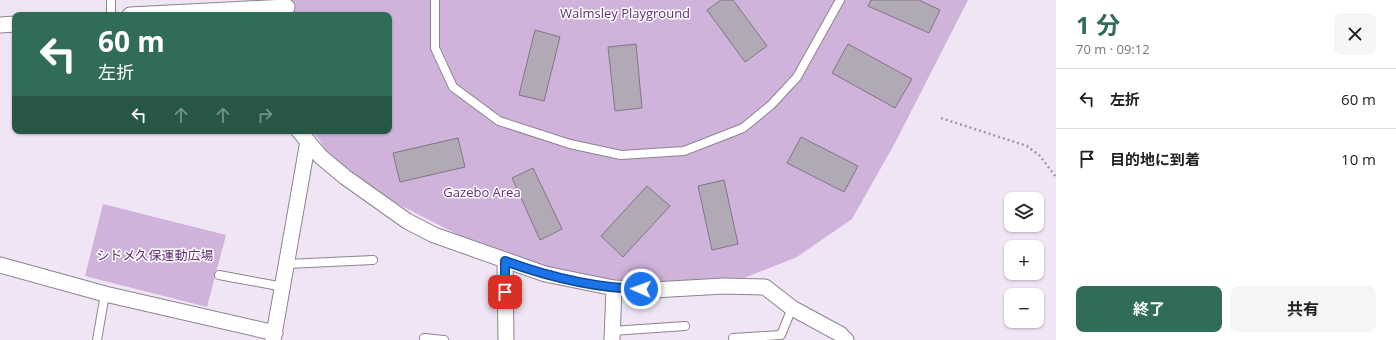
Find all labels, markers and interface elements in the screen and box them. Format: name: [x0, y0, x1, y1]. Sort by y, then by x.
park label: Walmsley Playground: [560, 4, 690, 22]
text: 1 分: [1076, 8, 1120, 41]
button: close: [1334, 13, 1376, 55]
text: 60 m: [98, 22, 165, 60]
icon: left: [32, 28, 84, 80]
text: 70 m · 09:12: [1076, 40, 1150, 58]
text: 左折: [98, 60, 134, 84]
icon: left: [1076, 88, 1098, 110]
text: 左折: [1110, 89, 1140, 109]
text: 60 m: [1341, 89, 1376, 109]
icon: left: [128, 104, 150, 126]
icon: ahead: [170, 104, 192, 126]
icon: ahead: [212, 104, 234, 126]
icon: right: [254, 104, 276, 126]
icon: arrive: [1076, 148, 1098, 170]
text: 目的地に到着: [1110, 149, 1200, 169]
text: 10 m: [1341, 149, 1376, 169]
park label: Gazebo Area: [443, 183, 521, 201]
map controls: [1004, 192, 1044, 328]
button: layers: [1004, 192, 1044, 232]
button: +: [1004, 240, 1044, 280]
park label: シドメ久保運動広場: [96, 246, 214, 264]
position arrow: [620, 268, 662, 310]
pin: [488, 275, 522, 309]
icon: arrive: [494, 281, 516, 303]
button: 終了: [1076, 286, 1222, 332]
button: 共有: [1230, 286, 1376, 332]
button: −: [1004, 288, 1044, 328]

